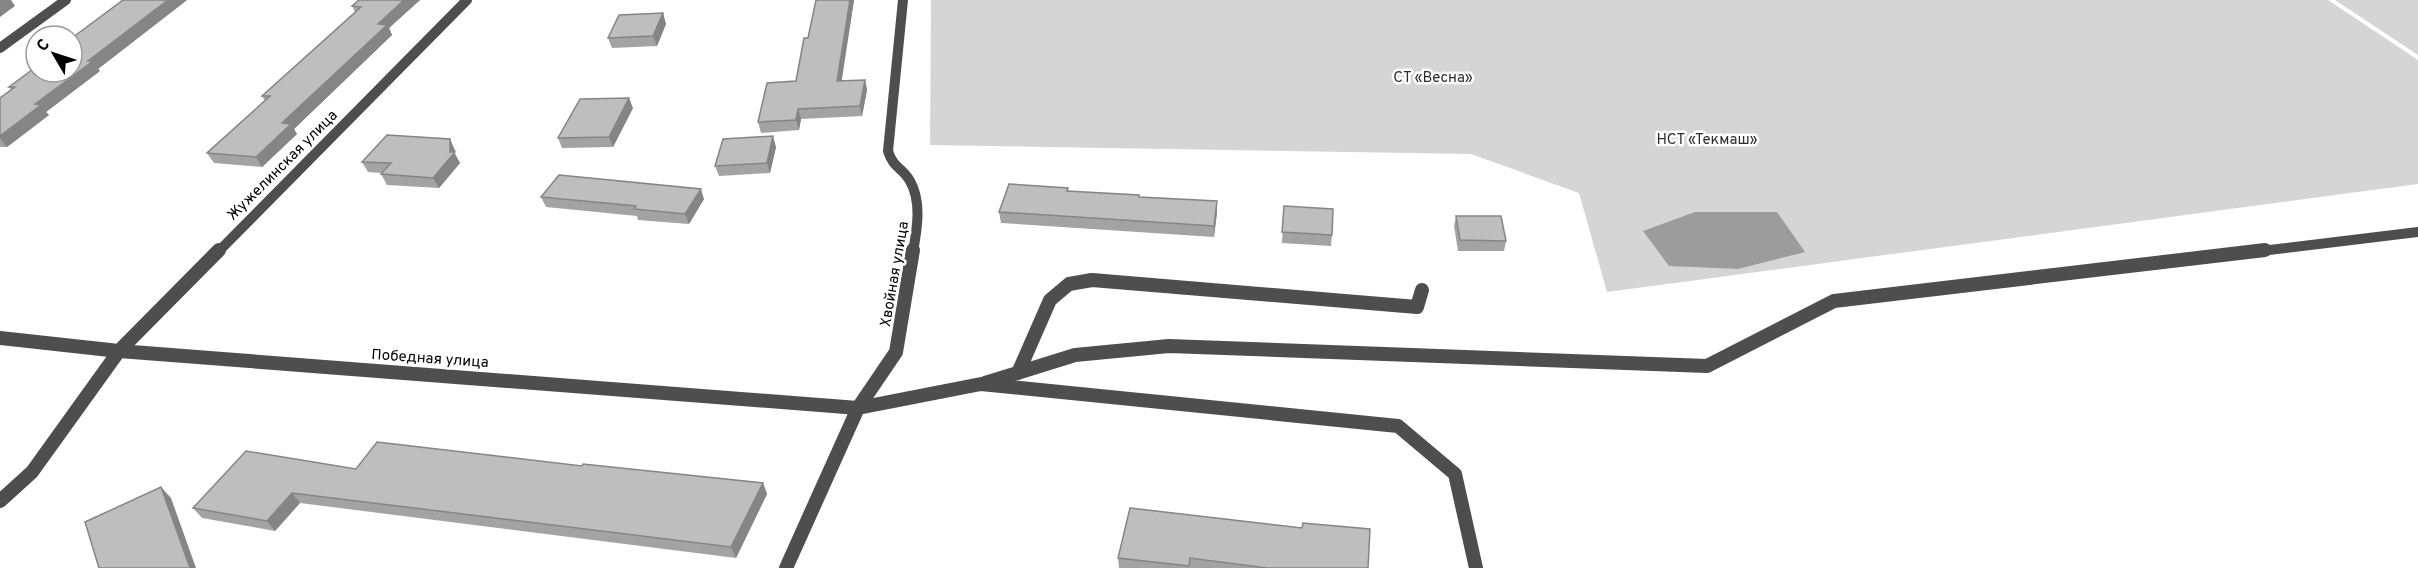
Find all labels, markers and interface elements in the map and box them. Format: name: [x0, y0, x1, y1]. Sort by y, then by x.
north arrow: [24, 24, 84, 84]
text: С: [33, 36, 55, 56]
park label: СТ «Весна»: [1393, 69, 1473, 88]
street label: Жужелинская улица: [224, 107, 342, 225]
park label: НСТ «Текмаш»: [1656, 131, 1758, 150]
street label: Хвойная улица: [877, 220, 914, 329]
street label: Победная улица: [371, 346, 489, 373]

